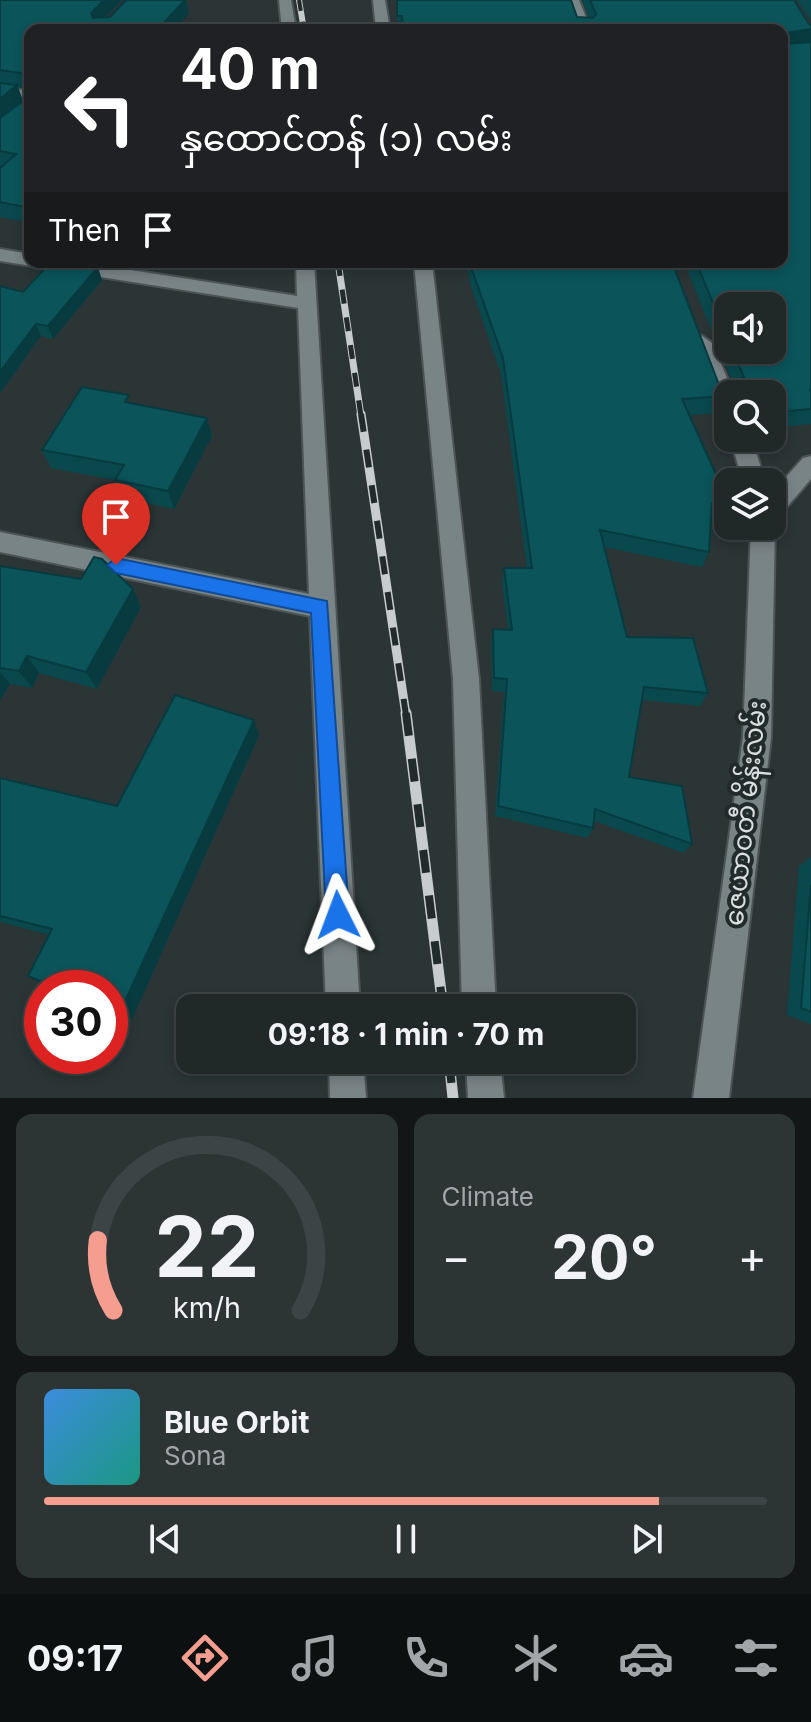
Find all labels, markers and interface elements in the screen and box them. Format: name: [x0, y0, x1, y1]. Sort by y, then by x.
text: 40 m: [180, 35, 320, 103]
icon: left: [48, 56, 152, 160]
text: နှထောင်တန် (၁) လမ်း: [180, 116, 512, 160]
icon: arrive: [136, 208, 180, 252]
text: Then: [48, 212, 120, 248]
map controls: [714, 292, 786, 540]
button: sound: [714, 292, 786, 364]
button: search: [714, 380, 786, 452]
button: layers: [714, 468, 786, 540]
pin: [82, 483, 150, 565]
icon: arrive: [94, 495, 138, 539]
street label: ဇေယာဝတီ မိန်းလမ်း: [717, 699, 778, 928]
position arrow: [296, 873, 380, 957]
speed limit sign: 30: [24, 970, 128, 1074]
text: 09:18 · 1 min · 70 m: [268, 1016, 544, 1052]
text: Climate: [442, 1181, 534, 1212]
text: 22: [154, 1196, 259, 1297]
text: 20°: [551, 1221, 657, 1293]
text: −: [442, 1230, 471, 1284]
text: +: [738, 1230, 767, 1284]
text: km/h: [173, 1290, 241, 1325]
text: Blue Orbit: [164, 1404, 309, 1440]
text: Sona: [164, 1440, 226, 1471]
icon: previous: [143, 1517, 187, 1561]
icon: pause: [384, 1517, 428, 1561]
icon: next: [625, 1517, 669, 1561]
icon: directions: [177, 1630, 233, 1686]
icon: music: [287, 1630, 343, 1686]
icon: phone: [398, 1630, 454, 1686]
icon: climate: [508, 1630, 564, 1686]
icon: car: [618, 1630, 674, 1686]
icon: filters: [728, 1630, 784, 1686]
text: 09:17: [27, 1636, 123, 1680]

